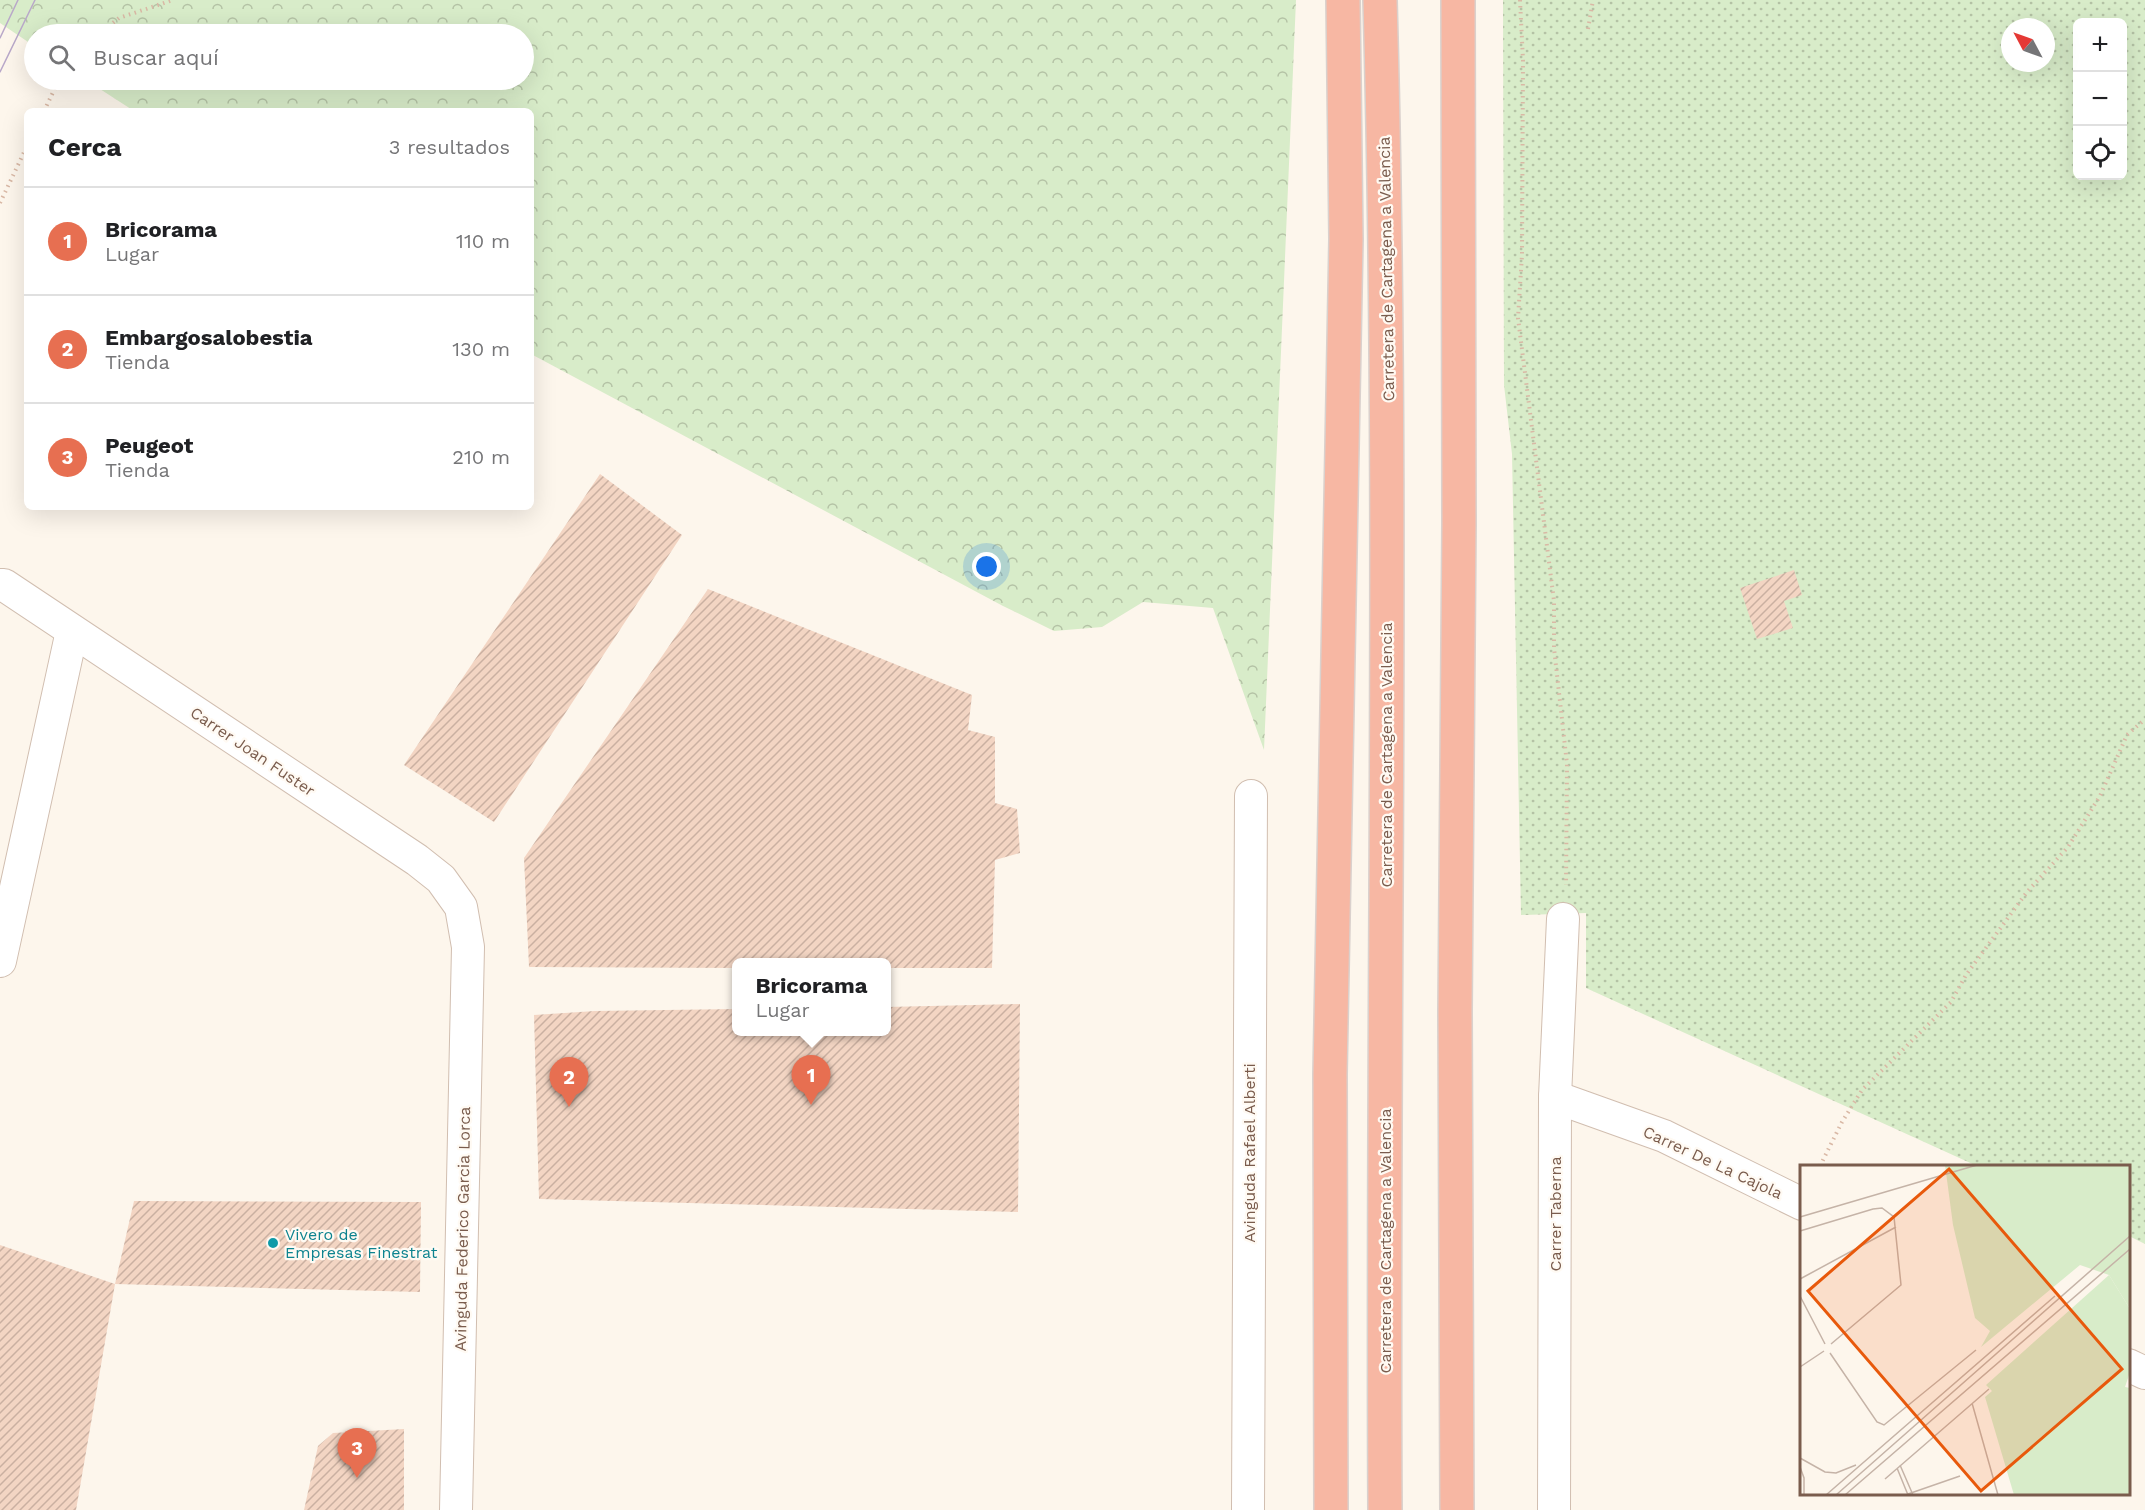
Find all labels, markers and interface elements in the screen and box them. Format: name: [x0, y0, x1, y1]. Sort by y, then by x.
north arrow: [2001, 18, 2055, 72]
map controls: [2073, 18, 2127, 180]
button: +: [2073, 18, 2127, 72]
search box: [24, 24, 534, 90]
icon: search: [45, 41, 78, 74]
text: Buscar aquí: [93, 45, 219, 70]
button: −: [2073, 72, 2127, 126]
button: locate: [2073, 126, 2127, 180]
text: Cerca: [48, 132, 122, 162]
text: 3 resultados: [389, 135, 510, 159]
street label: Carretera de Cartagena a Valencia: [1375, 136, 1398, 402]
text: Bricorama: [105, 217, 217, 242]
text: 1: [63, 229, 72, 253]
text: 110 m: [456, 229, 510, 253]
text: Lugar: [105, 242, 159, 266]
text: Embargosalobestia: [105, 325, 313, 350]
text: 2: [62, 337, 73, 361]
text: 130 m: [452, 337, 510, 361]
text: Tienda: [105, 350, 170, 374]
text: Peugeot: [105, 433, 193, 458]
text: 3: [62, 445, 73, 469]
text: 210 m: [452, 445, 510, 469]
text: Tienda: [105, 458, 170, 482]
your location: [972, 552, 1001, 581]
street label: Carretera de Cartagena a Valencia: [1377, 623, 1396, 887]
street label: Carrer Joan Fuster: [187, 703, 319, 800]
popup: [732, 958, 891, 1036]
text: Bricorama: [755, 973, 868, 998]
text: Lugar: [755, 998, 810, 1022]
pin: 1: [792, 1056, 830, 1105]
pin: 2: [550, 1058, 588, 1107]
street label: Avinguda Rafael Alberti: [1240, 1063, 1259, 1243]
street label: Avinguda Federico Garcia Lorca: [451, 1106, 474, 1352]
street label: Carretera de Cartagena a Valencia: [1376, 1109, 1395, 1373]
street label: Carrer De La Cajola: [1640, 1122, 1785, 1203]
street label: Carrer Taberna: [1546, 1156, 1565, 1272]
inset map: [1800, 1165, 2130, 1495]
place label: Vivero de Empresas Finestrat: [285, 1225, 438, 1262]
marker: Vivero de Empresas Finestrat: [266, 1236, 280, 1250]
pin: 3: [338, 1428, 376, 1478]

